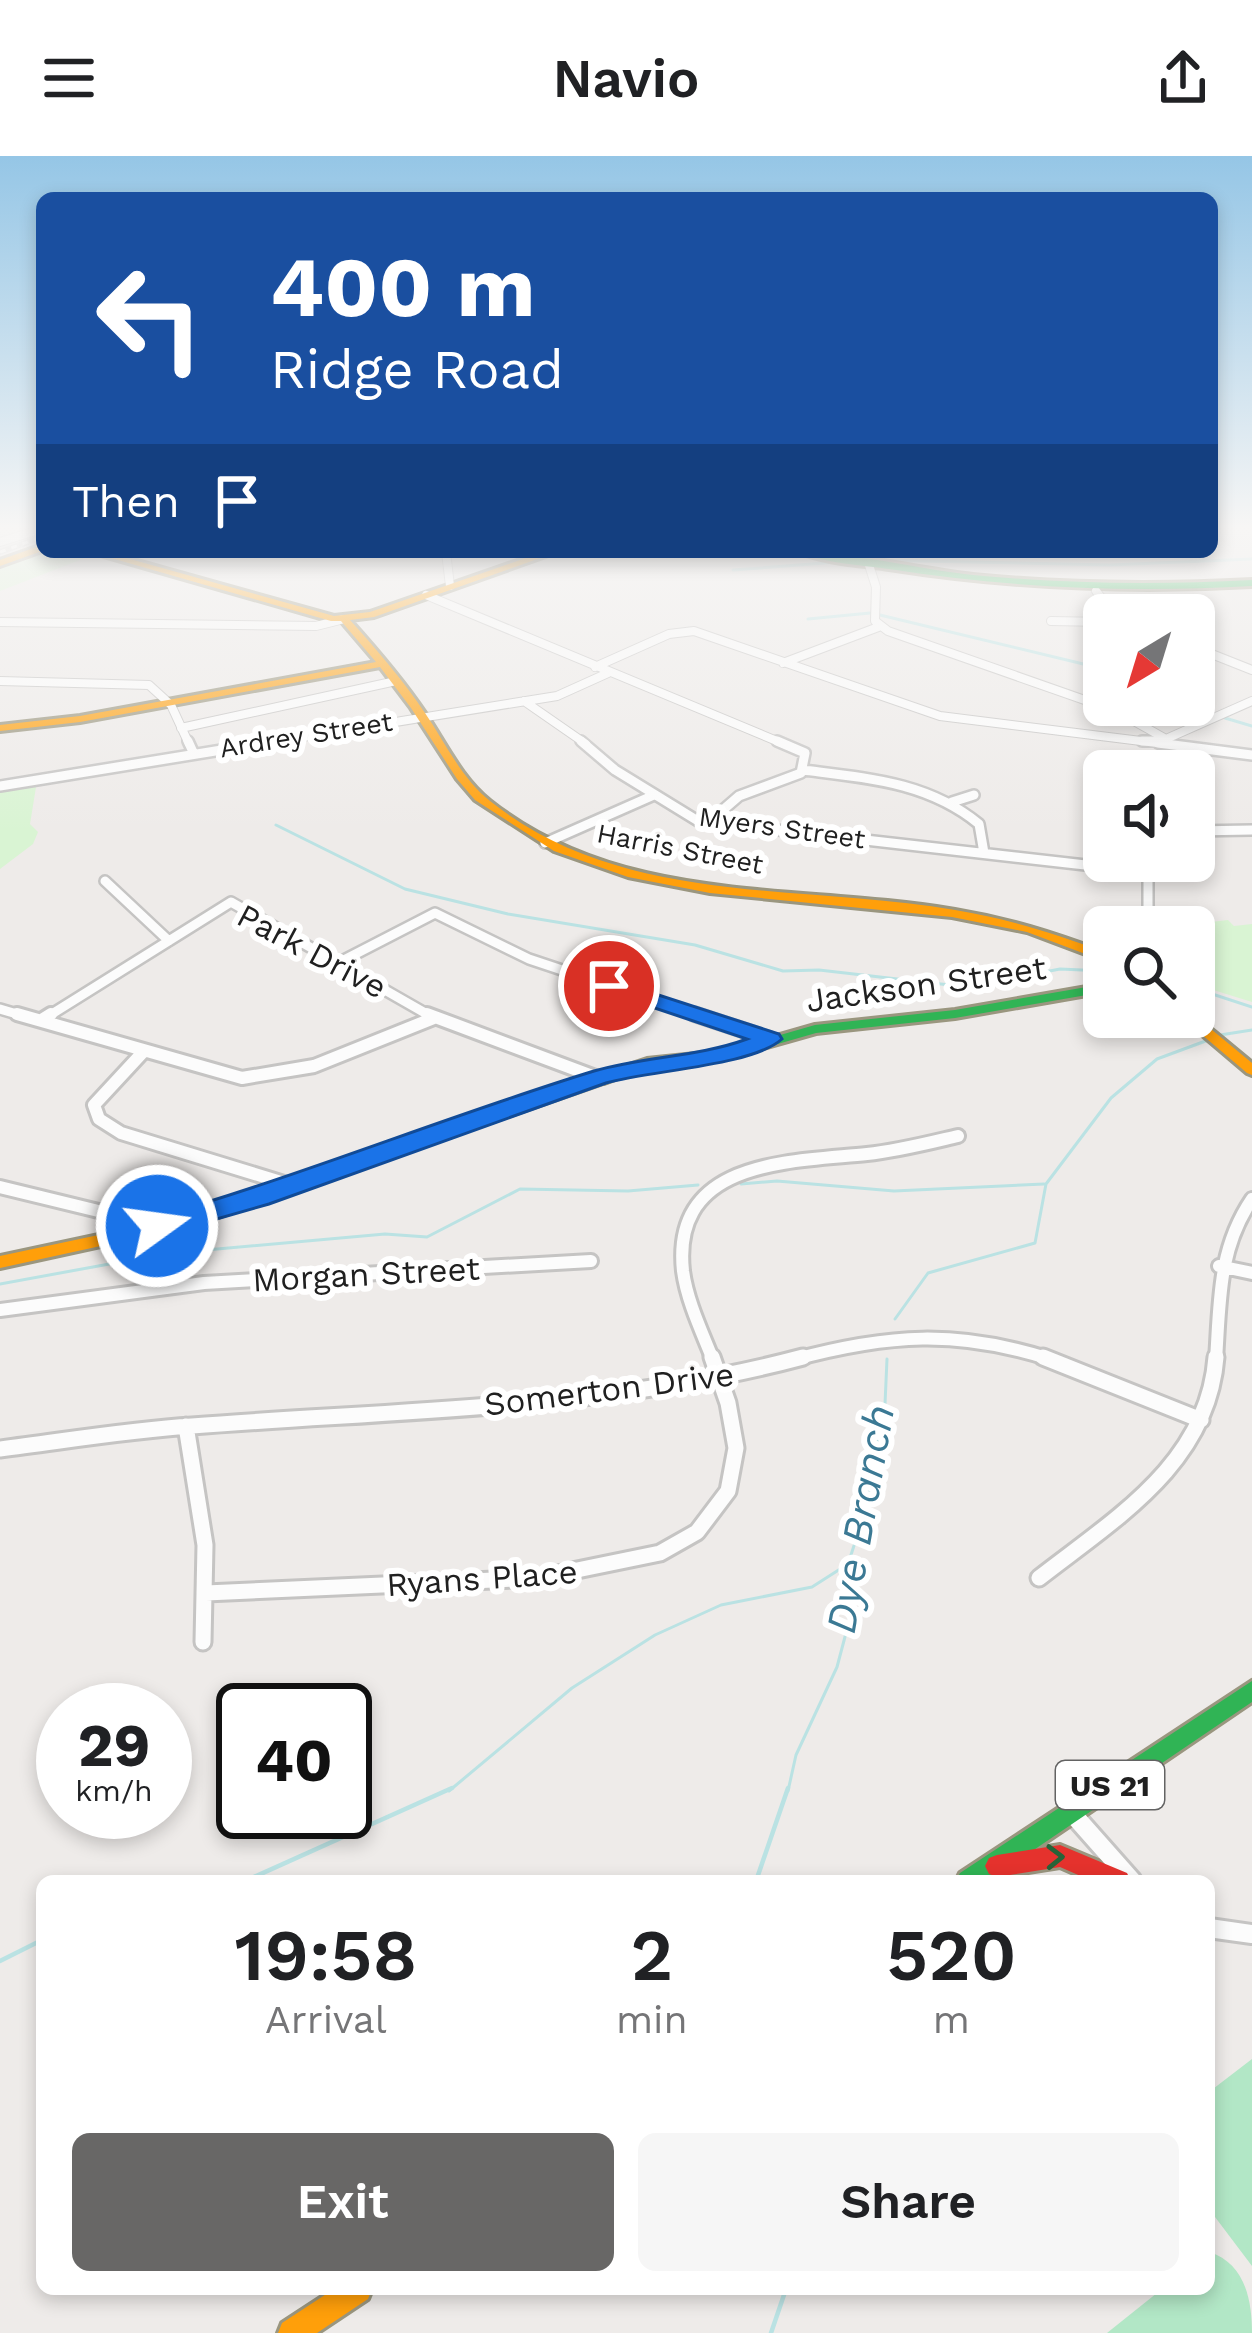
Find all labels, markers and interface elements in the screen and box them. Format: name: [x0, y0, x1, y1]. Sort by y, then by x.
icon: menu: [36, 45, 102, 111]
icon: share: [1150, 45, 1216, 111]
text: Navio: [553, 47, 699, 110]
text: 400 m: [270, 238, 536, 336]
icon: left: [72, 240, 228, 396]
text: Ridge Road: [270, 338, 564, 401]
icon: arrive: [204, 468, 270, 534]
text: Then: [72, 475, 180, 528]
north arrow: [1083, 594, 1215, 726]
map controls: [1083, 594, 1215, 1038]
street label: Ardrey Street: [217, 706, 395, 764]
button: sound: [1083, 750, 1215, 882]
street label: Myers Street: [697, 800, 867, 856]
street label: Harris Street: [594, 817, 766, 881]
street label: Park Drive: [231, 895, 393, 1007]
button: search: [1083, 906, 1215, 1038]
pin: [558, 935, 660, 1037]
street label: Jackson Street: [804, 948, 1049, 1020]
icon: arrive: [576, 953, 642, 1019]
position arrow: [94, 1163, 220, 1289]
street label: Morgan Street: [251, 1249, 481, 1299]
street label: Somerton Drive: [482, 1354, 736, 1424]
water label: Dye Branch: [816, 1401, 904, 1637]
street label: Ryans Place: [385, 1552, 579, 1604]
speed limit sign: 40: [216, 1683, 372, 1839]
text: 29: [78, 1710, 150, 1781]
road number: US 21: [1056, 1761, 1164, 1809]
text: km/h: [75, 1773, 153, 1808]
one-way arrow: [1047, 1845, 1065, 1871]
text: 19:58: [235, 1913, 417, 1997]
text: 2: [630, 1913, 673, 1997]
text: 520: [886, 1913, 1016, 1997]
text: Arrival: [265, 1997, 387, 2042]
text: min: [616, 1997, 688, 2042]
text: m: [933, 1997, 970, 2042]
button: Exit: [72, 2133, 614, 2271]
button: Share: [638, 2133, 1179, 2271]

